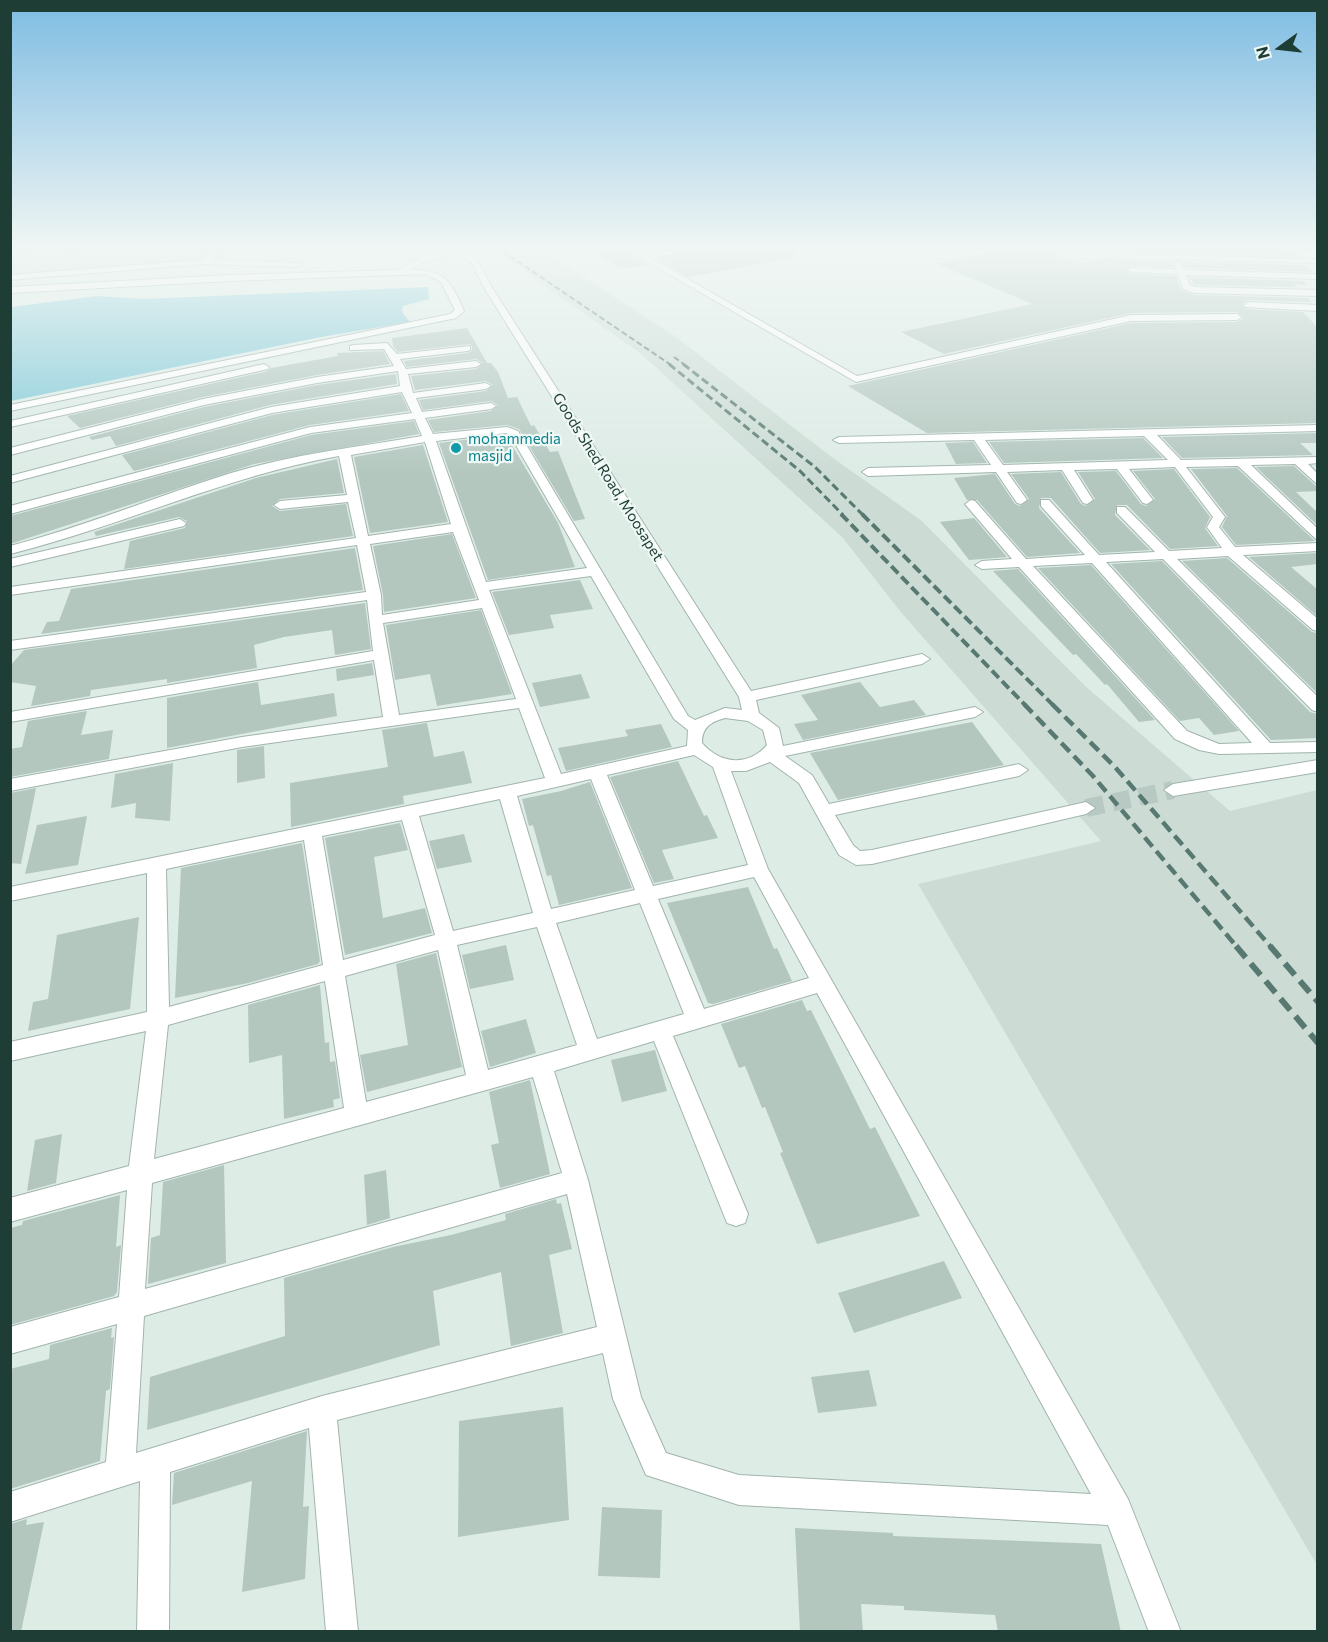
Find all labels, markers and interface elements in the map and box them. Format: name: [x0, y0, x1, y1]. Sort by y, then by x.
north arrow: [1250, 18, 1310, 78]
text: N: [1251, 45, 1273, 61]
street label: Goods Shed Road, Moosapet: [549, 390, 667, 564]
place label: mohammedia masjid: [468, 430, 561, 465]
marker: mohammedia masjid: [449, 441, 463, 455]

